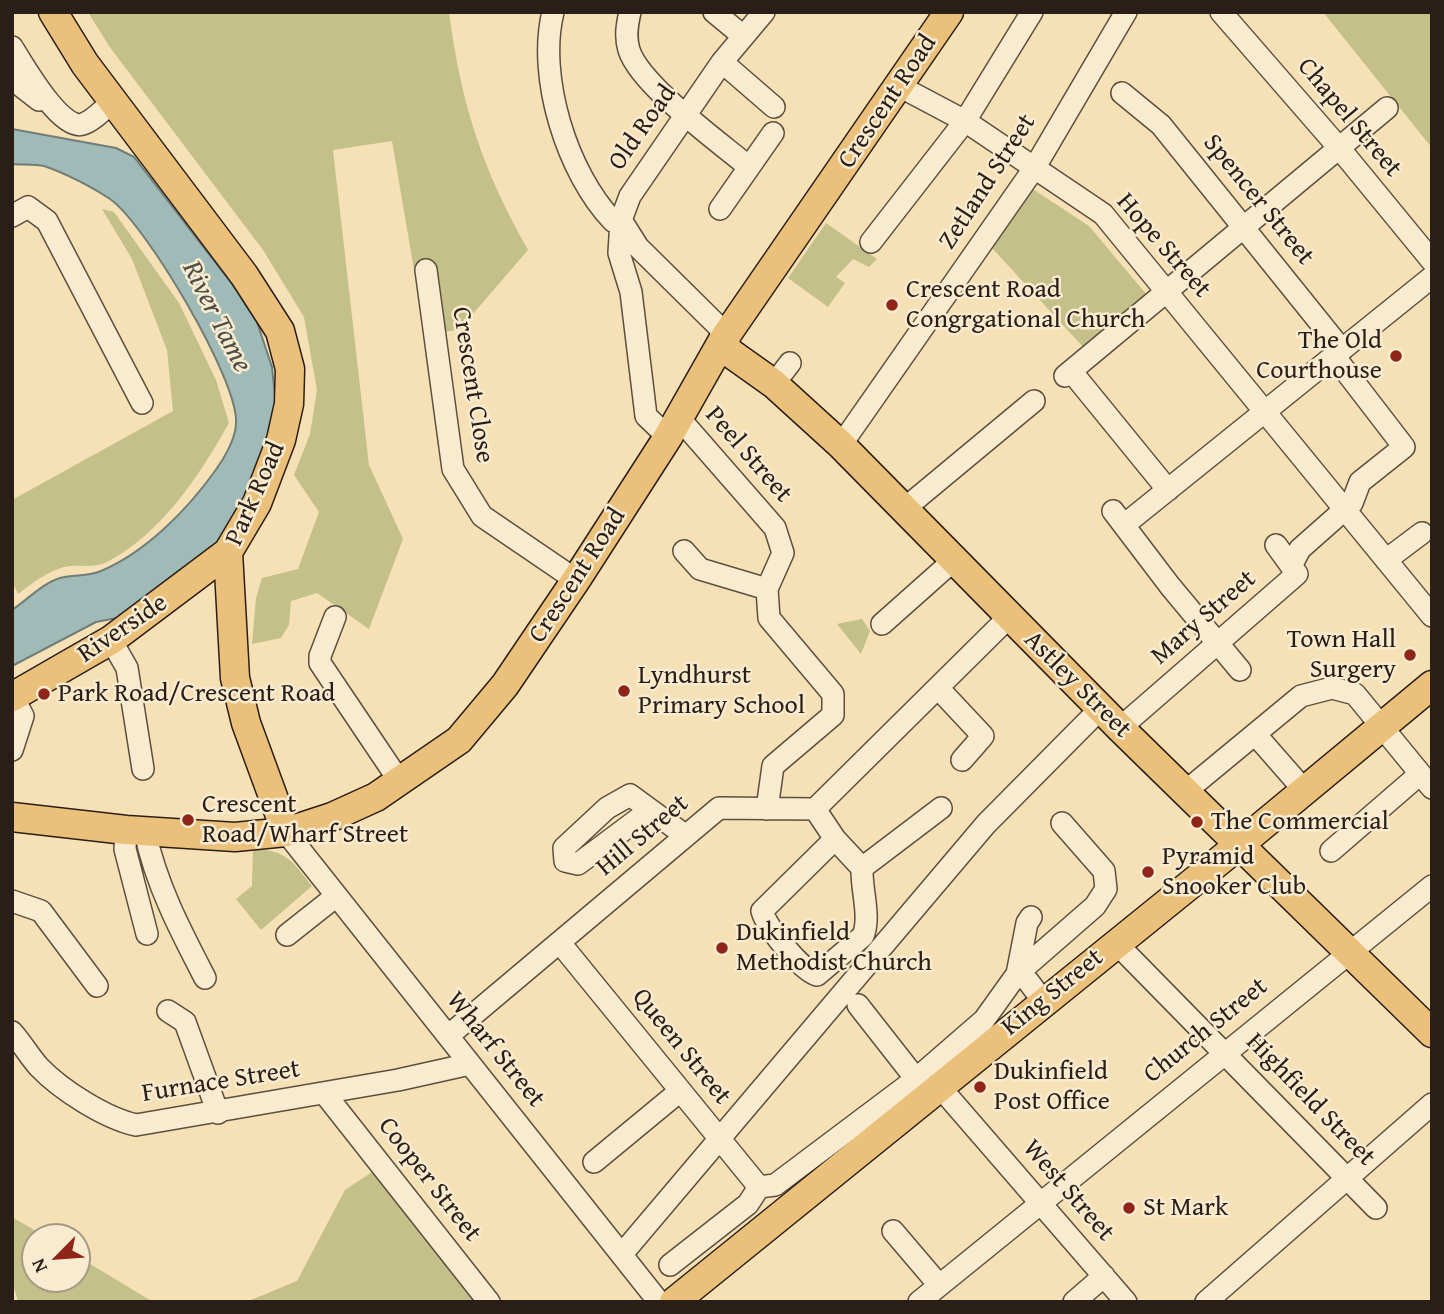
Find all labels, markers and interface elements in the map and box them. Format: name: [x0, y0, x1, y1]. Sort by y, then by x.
street label: Crescent Road: [832, 29, 944, 175]
street label: Chapel Street: [1290, 52, 1408, 184]
street label: Old Road: [602, 79, 684, 177]
street label: Zetland Street: [933, 109, 1043, 255]
street label: Spencer Street: [1196, 128, 1320, 272]
street label: Hope Street: [1109, 187, 1217, 305]
water label: River Tame: [174, 256, 258, 378]
place label: Crescent Road Congrgational Church: [906, 274, 1145, 336]
marker: Crescent Road Congrgational Church: [884, 297, 900, 313]
street label: Crescent Close: [444, 305, 500, 465]
place label: The Old Courthouse: [1256, 325, 1382, 386]
marker: The Old Courthouse: [1388, 348, 1404, 364]
street label: Peel Street: [698, 401, 798, 509]
street label: Park Road: [219, 437, 293, 551]
street label: Crescent Road: [523, 503, 633, 649]
street label: Mary Street: [1145, 564, 1263, 672]
street label: Riverside: [72, 588, 174, 670]
place label: Town Hall Surgery: [1287, 624, 1396, 686]
street label: Astley Street: [1017, 625, 1137, 745]
marker: Town Hall Surgery: [1402, 647, 1418, 663]
place label: Lyndhurst Primary School: [638, 660, 805, 722]
place label: Park Road/Crescent Road: [58, 678, 335, 710]
marker: Lyndhurst Primary School: [616, 683, 632, 699]
marker: Park Road/Crescent Road: [36, 686, 52, 702]
street label: Hill Street: [591, 788, 695, 884]
place label: Crescent Road/Wharf Street: [202, 789, 408, 850]
place label: The Commercial: [1211, 806, 1389, 838]
marker: Crescent Road/Wharf Street: [180, 812, 196, 828]
marker: The Commercial: [1189, 814, 1205, 830]
place label: Pyramid Snooker Club: [1162, 841, 1306, 903]
marker: Pyramid Snooker Club: [1140, 864, 1156, 880]
place label: Dukinfield Methodist Church: [736, 917, 932, 978]
marker: Dukinfield Methodist Church: [714, 940, 730, 956]
street label: King Street: [996, 943, 1110, 1043]
street label: Church Street: [1138, 972, 1274, 1090]
street label: Queen Street: [625, 983, 737, 1111]
street label: Wharf Street: [439, 986, 551, 1114]
street label: Highfield Street: [1239, 1027, 1381, 1173]
street label: Furnace Street: [140, 1054, 302, 1110]
place label: Dukinfield Post Office: [994, 1056, 1110, 1118]
marker: Dukinfield Post Office: [972, 1079, 988, 1095]
street label: Cooper Street: [371, 1112, 487, 1248]
street label: West Street: [1015, 1134, 1121, 1248]
place label: St Mark: [1143, 1192, 1228, 1224]
marker: St Mark: [1121, 1200, 1137, 1216]
north arrow: [21, 1223, 91, 1293]
text: N: [23, 1254, 54, 1278]

